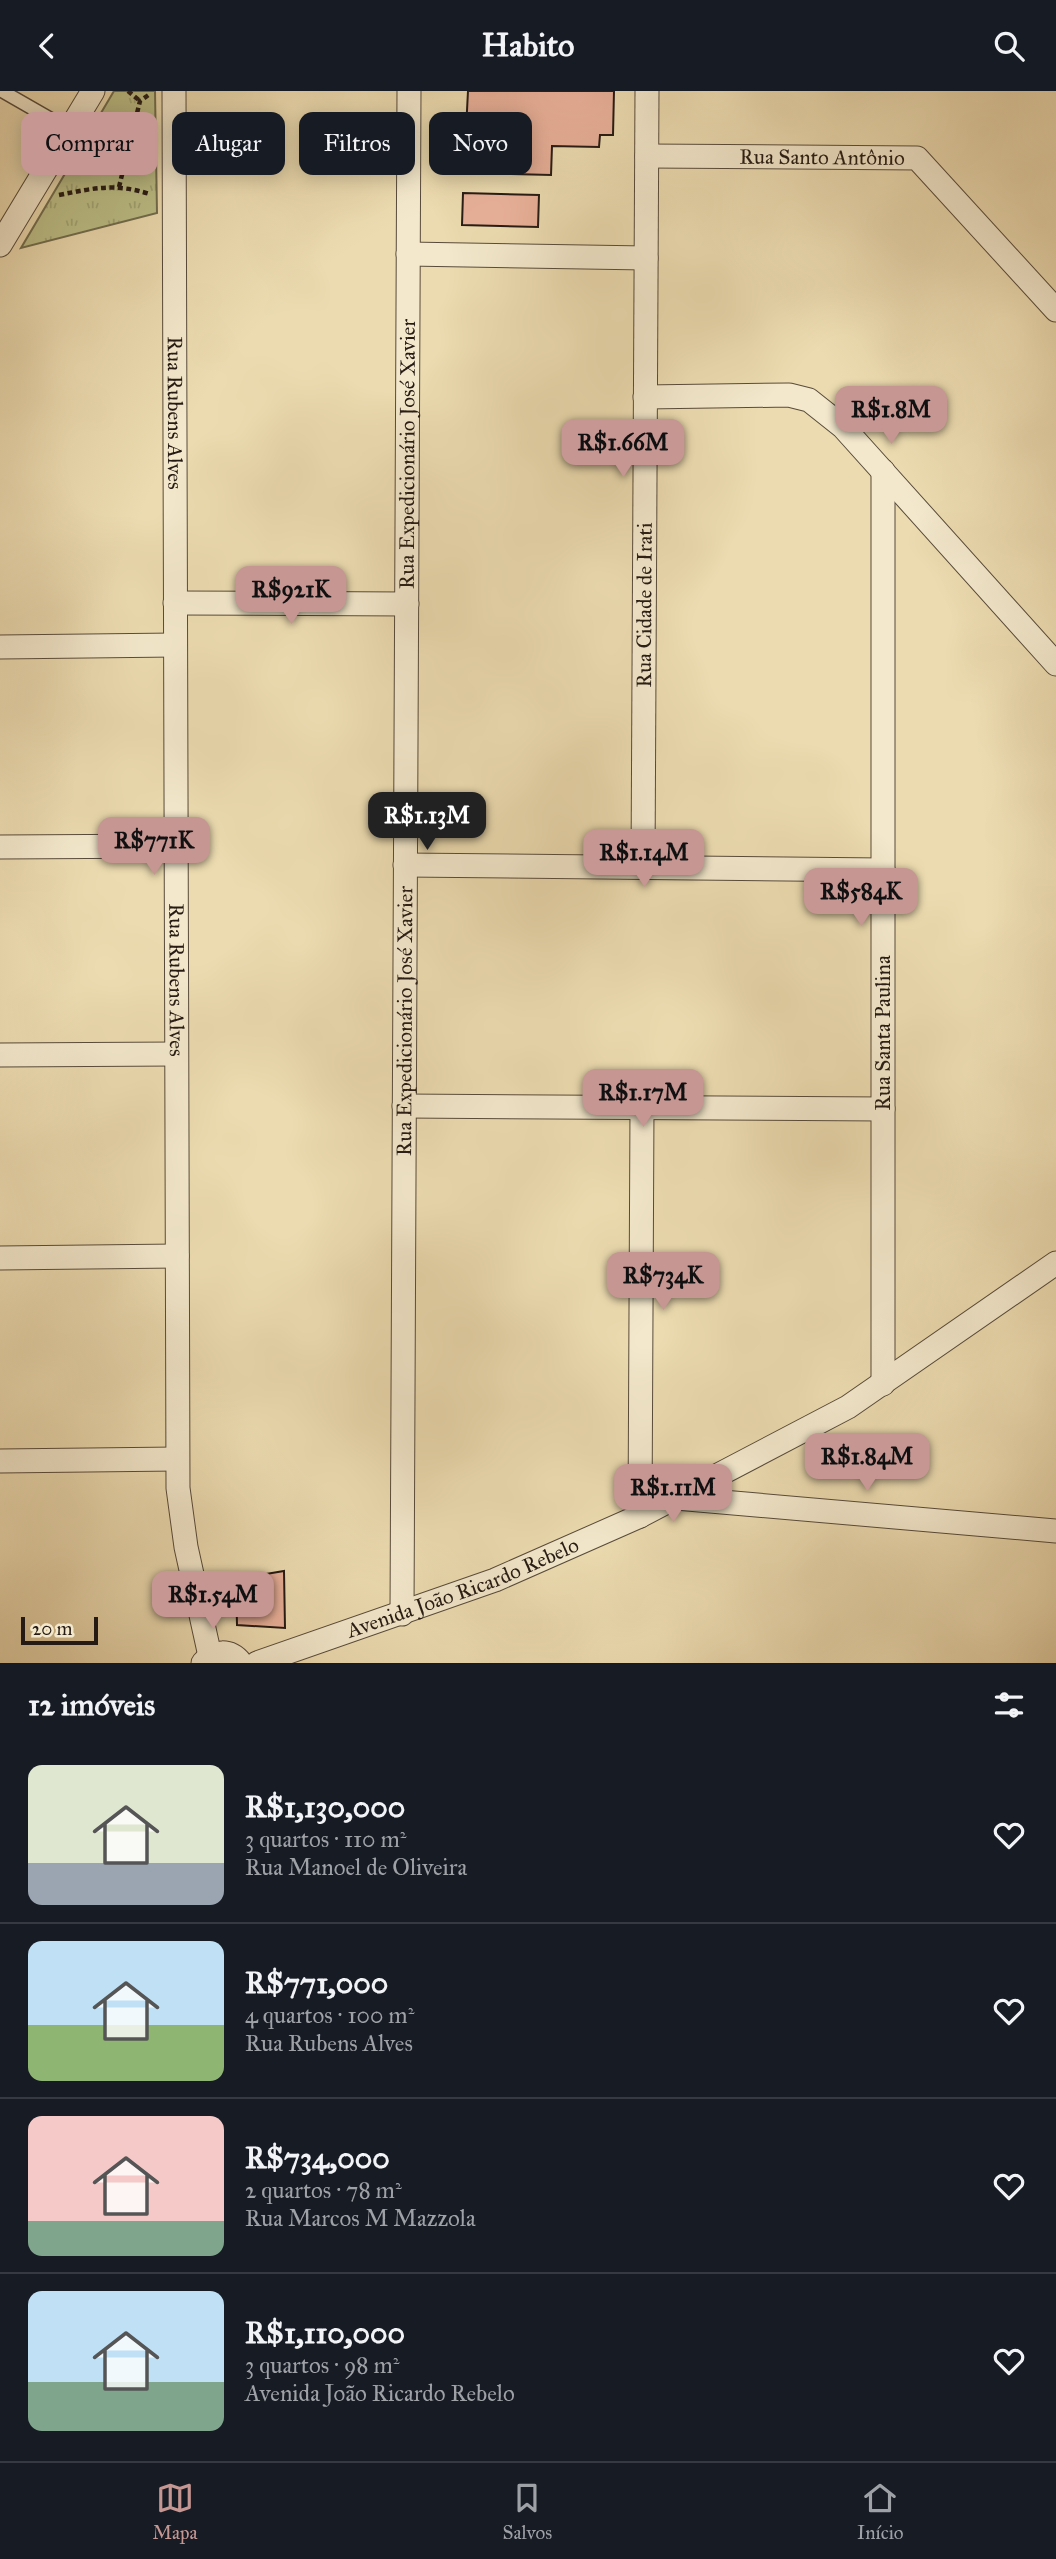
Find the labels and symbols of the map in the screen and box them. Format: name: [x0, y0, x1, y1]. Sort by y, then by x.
street label: Rua Santo Antônio: [739, 144, 905, 171]
street label: Rua Expedicionário José Xavier: [394, 319, 421, 589]
street label: Rua Rubens Alves: [162, 336, 188, 490]
pin: R$1.8M: [834, 387, 948, 446]
pin: R$1.66M: [558, 419, 688, 479]
street label: Rua Cidade de Irati: [631, 522, 658, 688]
pin: R$921K: [234, 567, 348, 626]
pin: R$1.13M: [362, 793, 492, 852]
pin: R$771K: [97, 817, 211, 877]
pin: R$1.14M: [579, 829, 709, 889]
pin: R$584K: [804, 869, 918, 928]
street label: Rua Expedicionário José Xavier: [391, 886, 418, 1156]
street label: Rua Rubens Alves: [163, 903, 190, 1057]
street label: Rua Santa Paulina: [870, 955, 896, 1111]
pin: R$1.17M: [578, 1069, 708, 1129]
pin: R$734K: [606, 1253, 720, 1312]
pin: R$1.84M: [802, 1433, 932, 1493]
pin: R$1.11M: [608, 1465, 738, 1524]
street label: Avenida João Ricardo Rebelo: [342, 1532, 583, 1644]
pin: R$1.54M: [148, 1571, 278, 1631]
scale bar: [21, 1614, 98, 1646]

